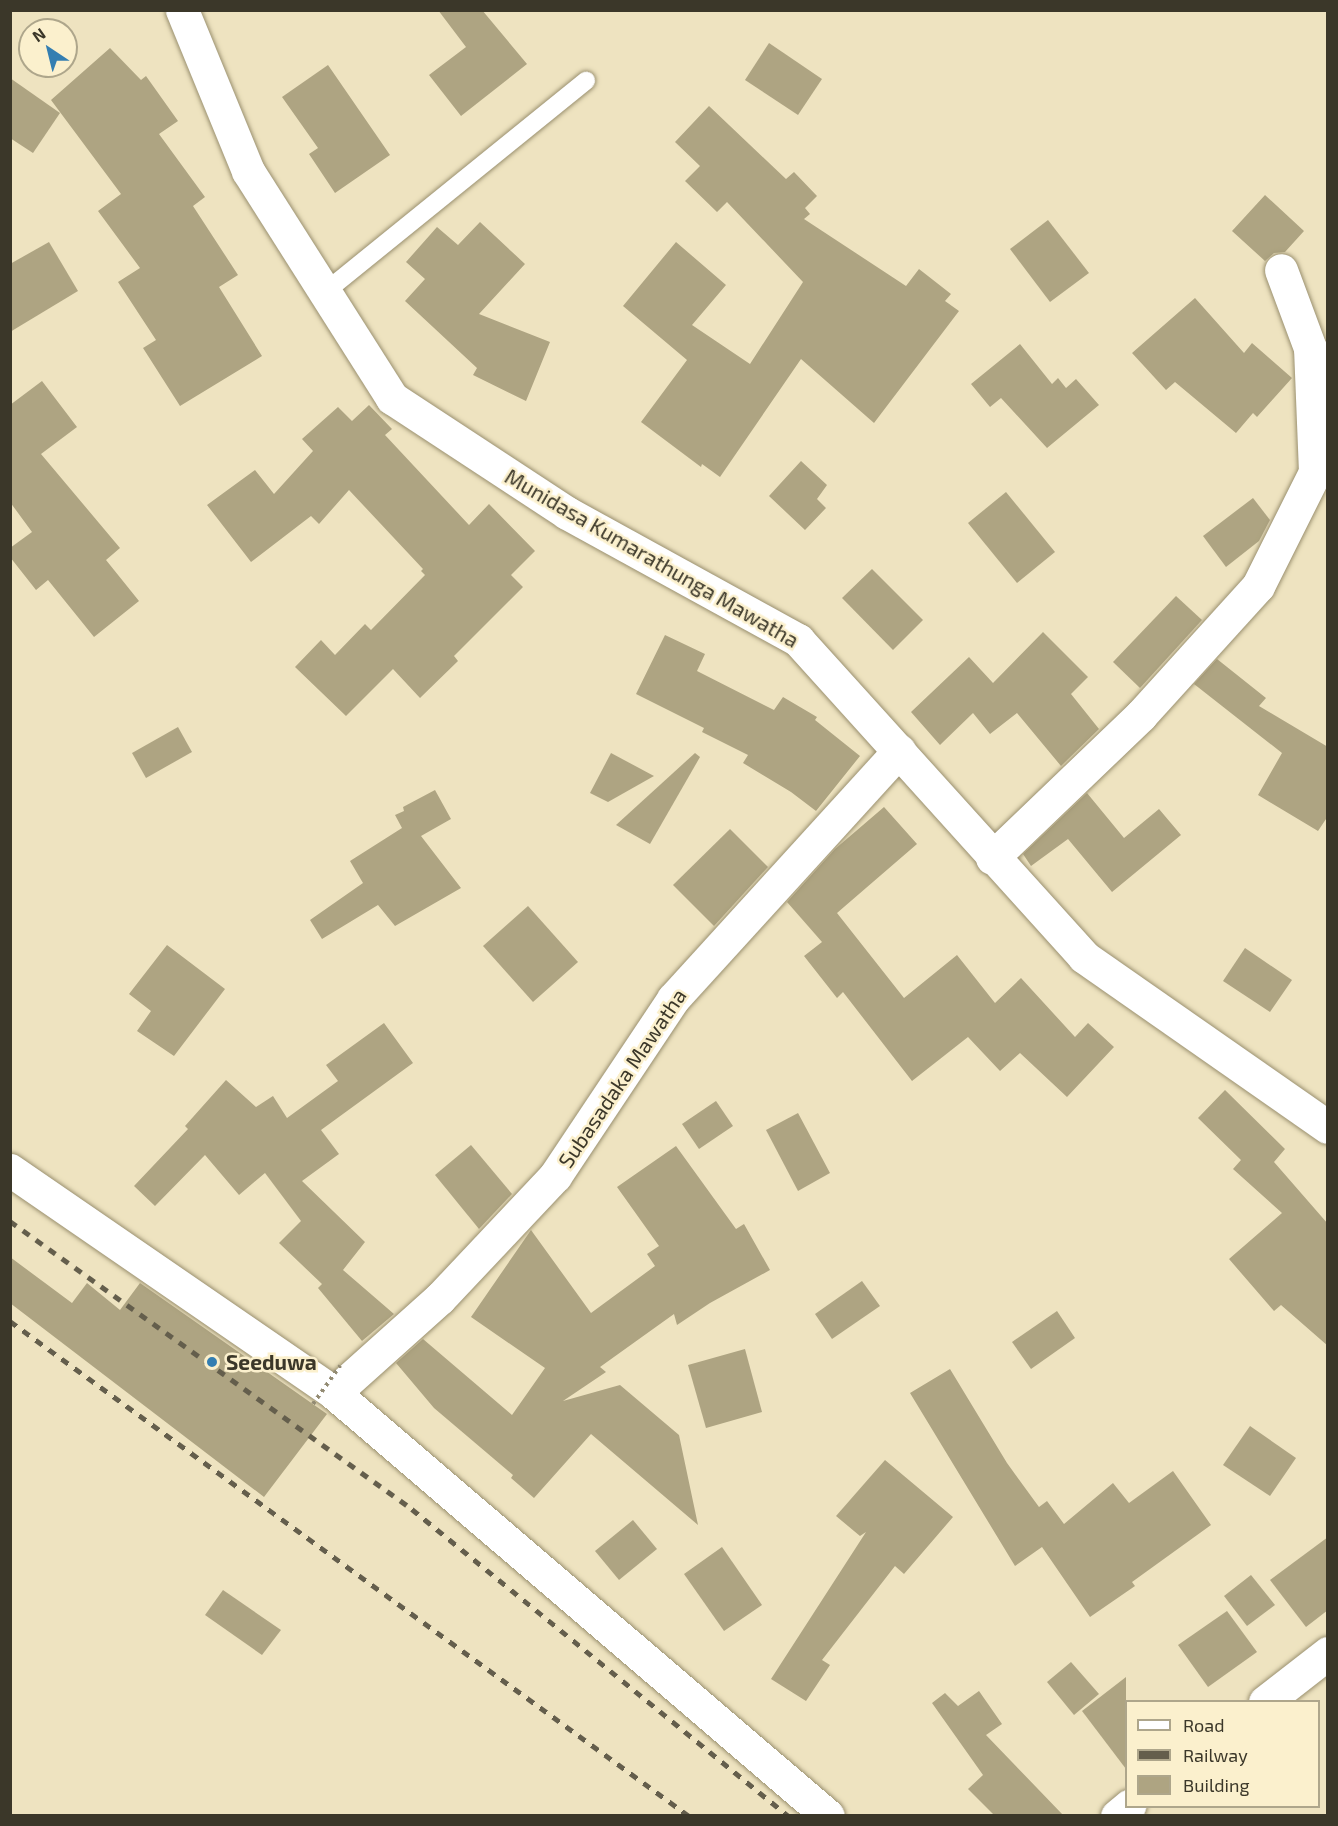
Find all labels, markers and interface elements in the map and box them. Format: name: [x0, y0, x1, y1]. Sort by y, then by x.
north arrow: [18, 18, 78, 78]
text: N: [28, 23, 49, 46]
street label: Munidasa Kumarathunga Mawatha: [501, 463, 803, 653]
street label: Subasadaka Mawatha: [553, 984, 691, 1172]
place label: Seeduwa: [226, 1349, 317, 1375]
marker: Seeduwa: [203, 1353, 221, 1371]
legend: [1125, 1700, 1320, 1808]
text: Road: [1183, 1714, 1224, 1736]
text: Railway: [1183, 1744, 1248, 1766]
text: Building: [1183, 1774, 1250, 1796]

